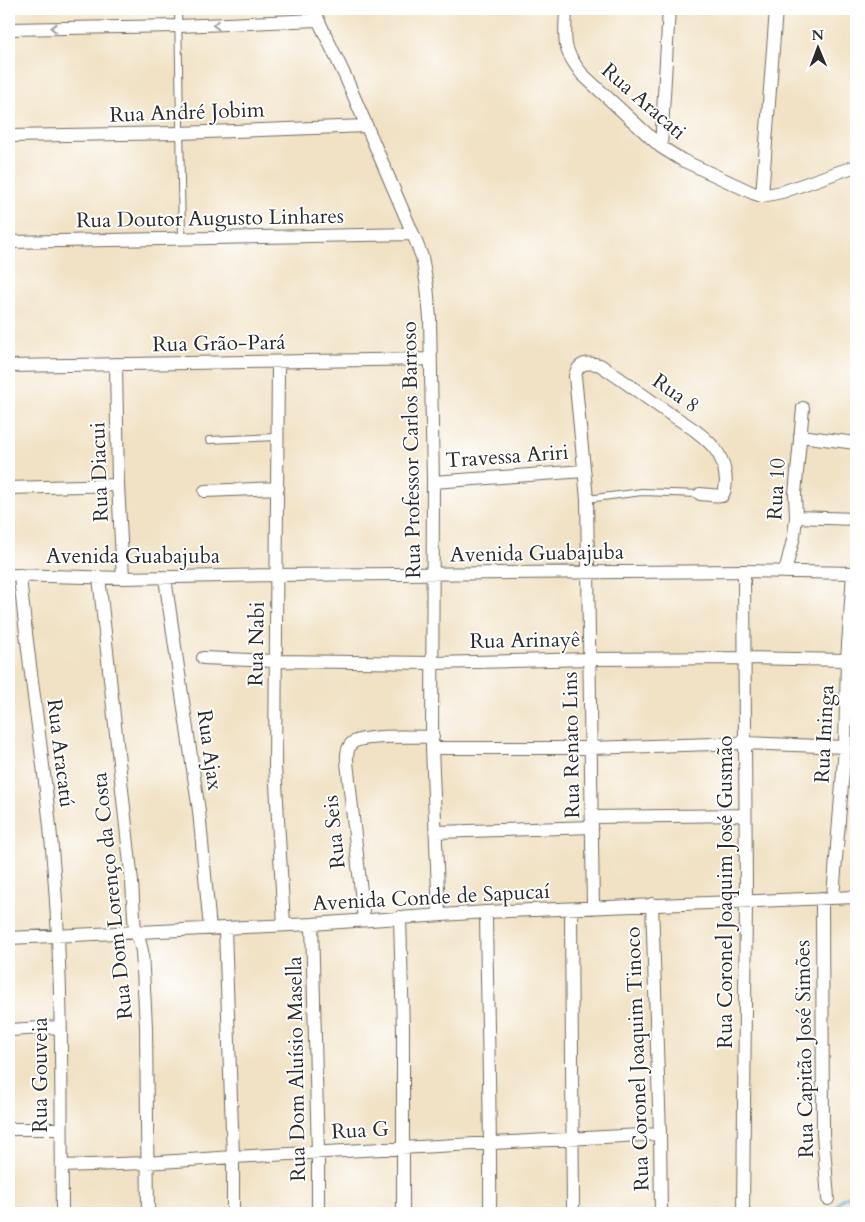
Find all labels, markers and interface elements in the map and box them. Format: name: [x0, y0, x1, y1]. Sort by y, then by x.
one-way arrow: [212, 19, 220, 30]
north arrow: [792, 22, 842, 72]
one-way arrow: [49, 23, 57, 34]
text: N: [812, 26, 824, 45]
street label: Rua Aracati: [595, 56, 692, 146]
street label: Rua André Jobim: [109, 95, 265, 130]
street label: Rua Doutor Augusto Linhares: [76, 202, 344, 235]
street label: Rua Professor Carlos Barroso: [395, 321, 428, 579]
street label: Rua Grão-Pará: [152, 328, 286, 359]
street label: Rua 8: [646, 367, 705, 420]
street label: Rua Diacui: [83, 421, 116, 522]
street label: Travessa Ariri: [445, 438, 570, 475]
street label: Rua 10: [760, 457, 793, 521]
street label: Avenida Guabajuba: [450, 537, 624, 570]
street label: Avenida Guabajuba: [46, 542, 220, 571]
street label: Rua Nabi: [241, 601, 272, 687]
street label: Rua Arinayê: [469, 625, 581, 656]
street label: Rua Renato Lins: [556, 671, 587, 819]
street label: Rua Ininga: [807, 684, 842, 784]
street label: Rua Aracatú: [39, 697, 82, 809]
street label: Rua Ajax: [189, 708, 230, 793]
street label: Rua Coronel Joaquim José Gusmão: [711, 735, 740, 1049]
street label: Rua Dom Lorenço da Costa: [85, 771, 140, 1021]
street label: Rua Seis: [316, 794, 353, 870]
street label: Avenida Conde de Sapucaí: [312, 877, 551, 918]
street label: Rua Coronel Joaquim Tinoco: [618, 926, 657, 1192]
street label: Rua Capitão José Simões: [788, 940, 821, 1158]
street label: Rua Dom Aluísio Masella: [280, 956, 313, 1182]
street label: Rua Gouveia: [26, 1017, 55, 1133]
street label: Rua G: [331, 1114, 390, 1146]

